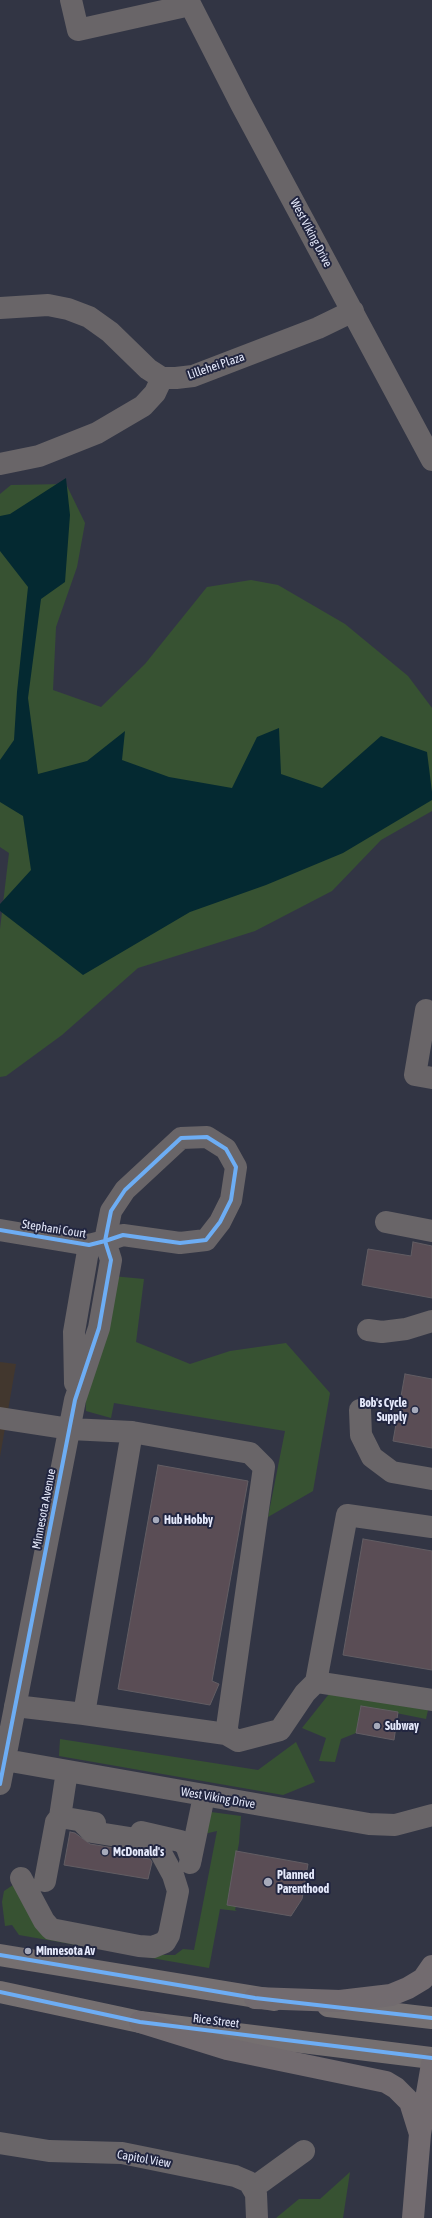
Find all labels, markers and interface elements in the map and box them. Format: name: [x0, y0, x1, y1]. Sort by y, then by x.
street label: West Viking Drive: [287, 196, 335, 270]
street label: Lillehei Plaza: [186, 350, 246, 382]
street label: Stephani Court: [21, 1217, 87, 1241]
place label: Bob's Cycle Supply: [359, 1396, 407, 1424]
marker: Bob's Cycle Supply: [410, 1405, 420, 1415]
street label: Minnesota Avenue: [29, 1468, 59, 1550]
place label: Hub Hobby: [164, 1513, 213, 1527]
marker: Hub Hobby: [151, 1515, 161, 1525]
place label: Subway: [385, 1719, 419, 1733]
marker: Subway: [372, 1721, 382, 1731]
street label: West Viking Drive: [180, 1784, 256, 1812]
place label: McDonald's: [113, 1845, 164, 1859]
marker: McDonald's: [100, 1847, 110, 1857]
place label: Planned Parenthood: [277, 1868, 329, 1896]
marker: Planned Parenthood: [262, 1876, 274, 1888]
place label: Minnesota Av: [36, 1944, 95, 1958]
marker: Minnesota Av: [23, 1946, 33, 1956]
street label: Rice Street: [192, 2011, 240, 2031]
street label: Capitol View: [116, 2147, 172, 2171]

